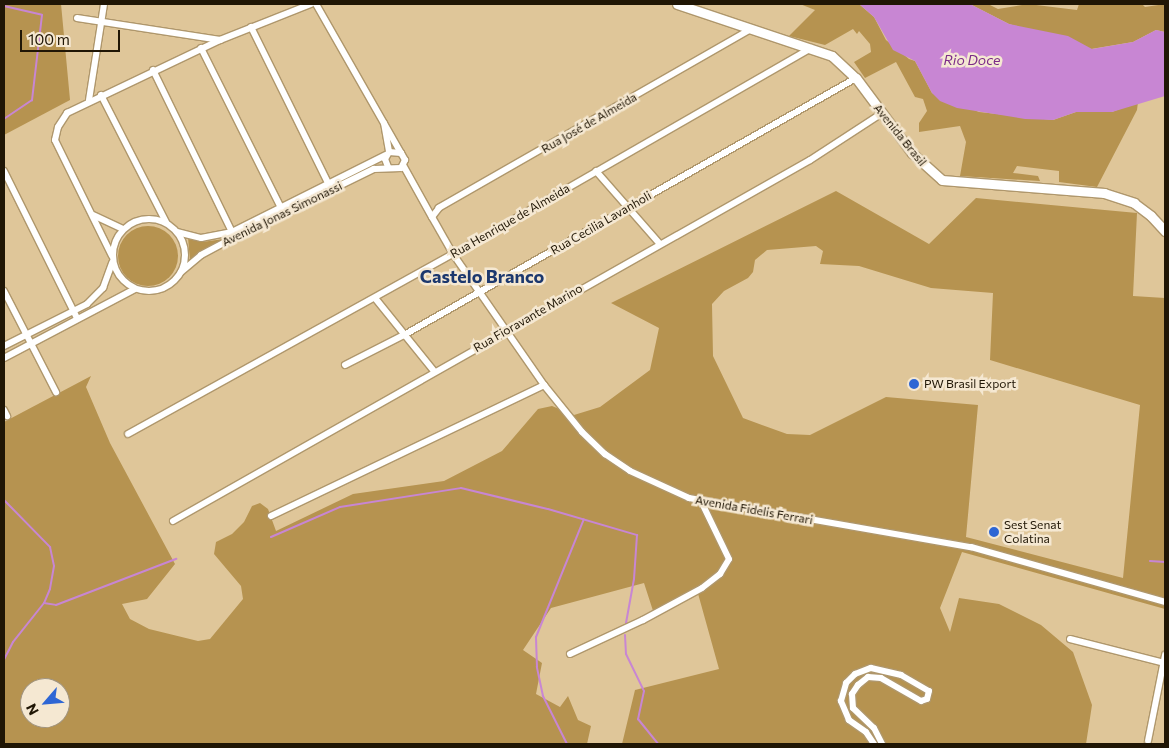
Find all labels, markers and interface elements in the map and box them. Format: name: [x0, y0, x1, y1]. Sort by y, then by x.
scale bar: [22, 20, 122, 52]
text: 100 m: [28, 30, 70, 48]
water label: Rio Doce: [943, 52, 1001, 68]
street label: Rua José de Almeida: [539, 90, 639, 156]
street label: Avenida Brasil: [871, 101, 929, 169]
street label: Avenida Jonas Simonassi: [220, 179, 344, 249]
street label: Rua Henrique de Almeida: [448, 181, 572, 261]
street label: Rua Cecilia Lavanholi: [548, 188, 654, 258]
district label: Castelo Branco: [420, 265, 544, 287]
street label: Rua Fioravante Marino: [471, 281, 585, 355]
place label: PW Brasil Export: [924, 377, 1016, 391]
marker: PW Brasil Export: [908, 378, 920, 390]
street label: Avenida Fidelis Ferrari: [694, 493, 814, 527]
place label: Sest Senat Colatina: [1004, 518, 1061, 546]
marker: Sest Senat Colatina: [988, 526, 1000, 538]
north arrow: [20, 678, 70, 728]
text: N: [22, 701, 42, 718]

